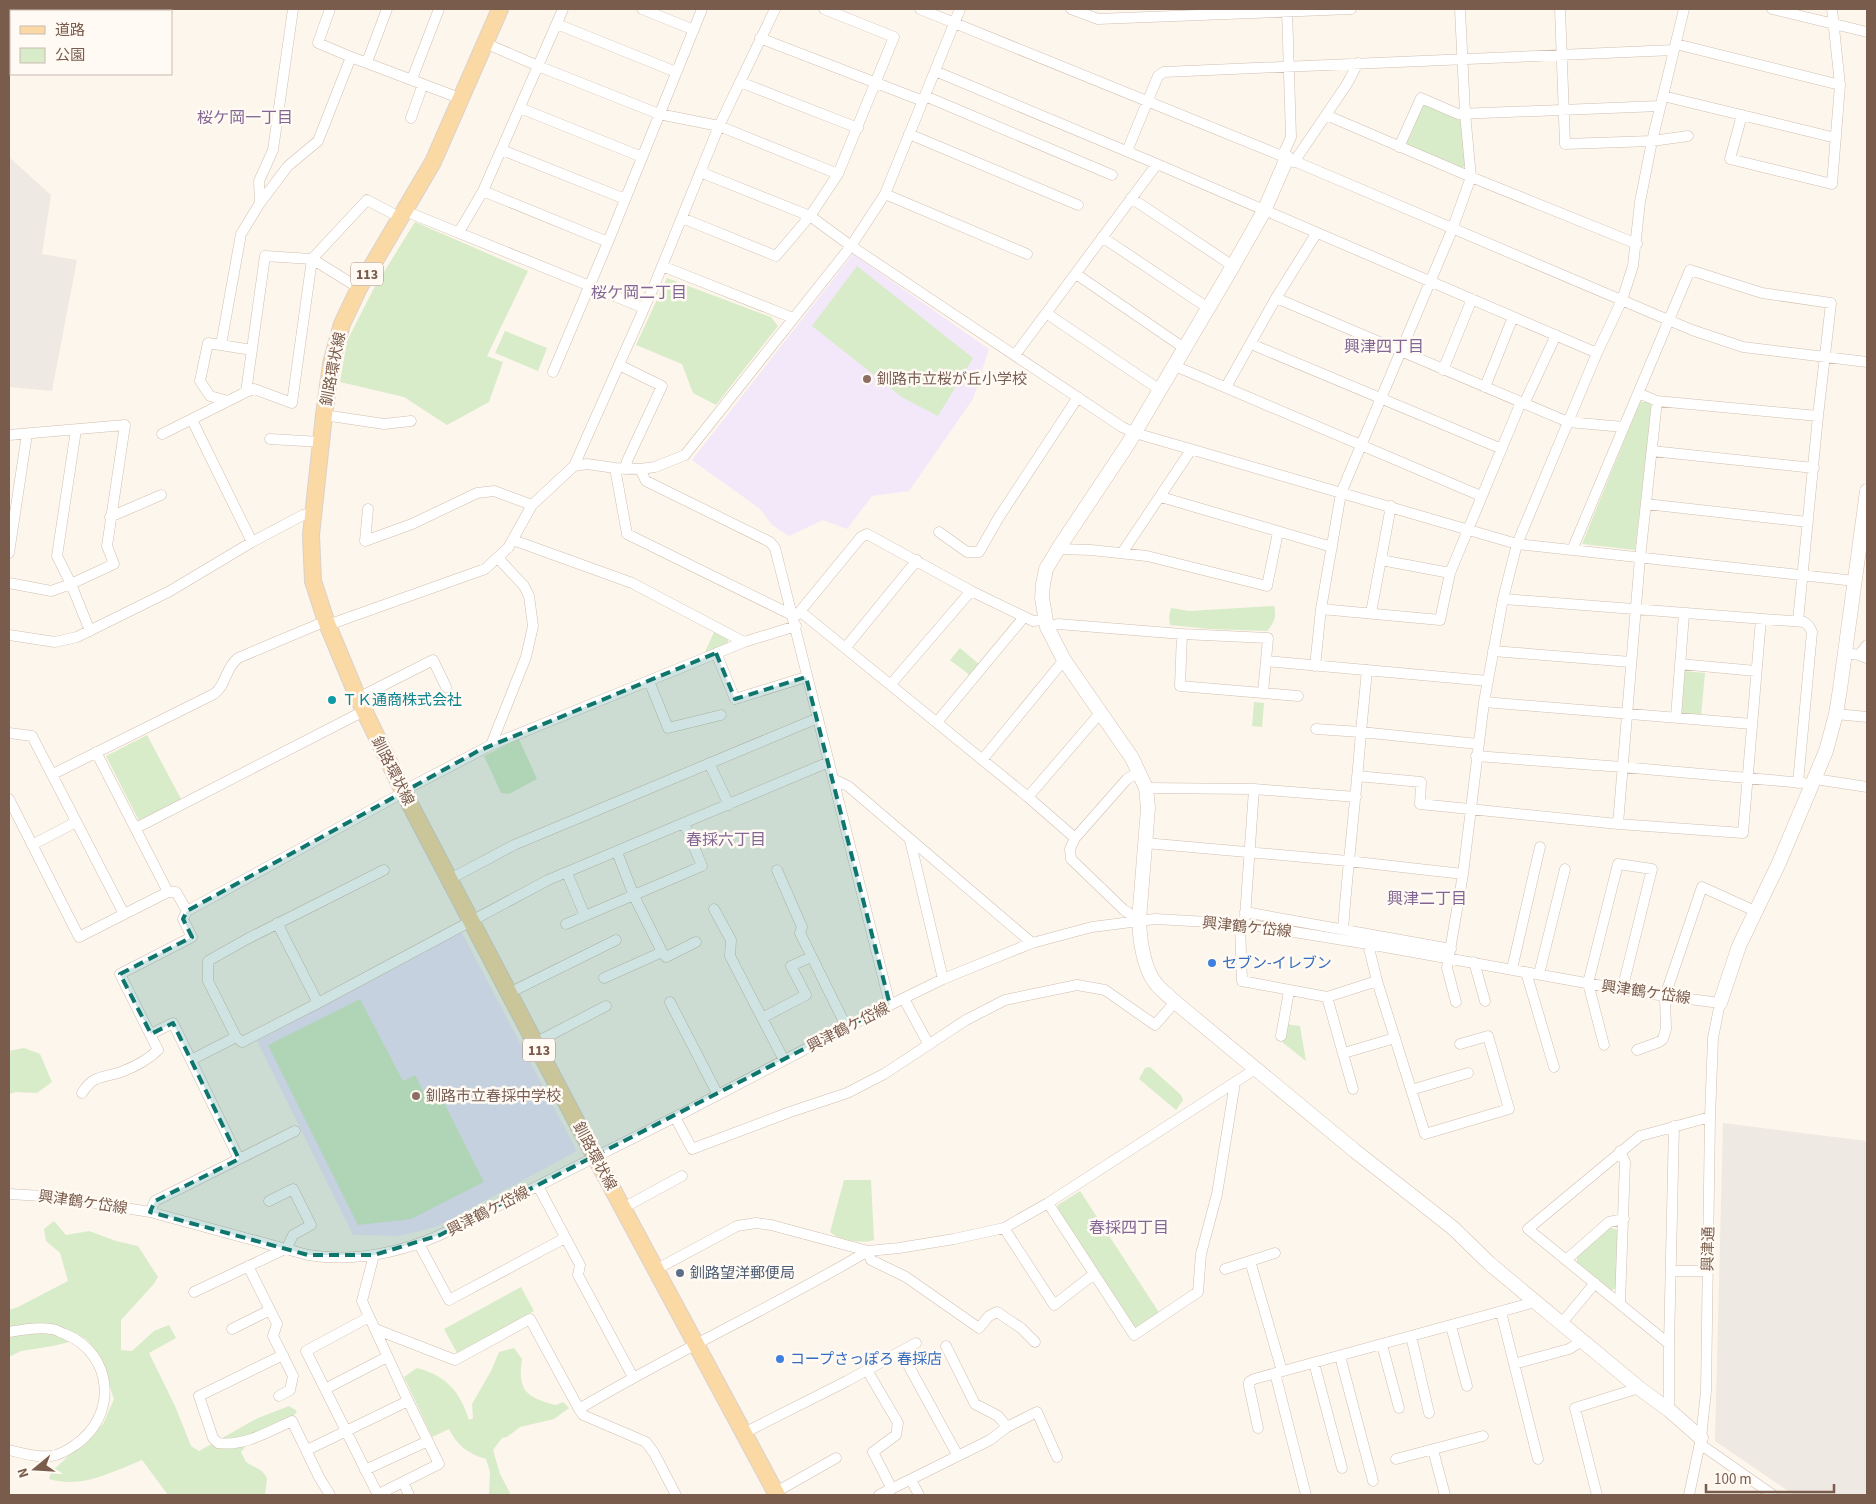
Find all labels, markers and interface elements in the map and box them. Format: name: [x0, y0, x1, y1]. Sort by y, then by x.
legend: [10, 10, 172, 75]
text: 道路: [55, 20, 85, 41]
text: 公園: [55, 45, 85, 66]
district label: 桜ケ岡一丁目: [197, 107, 293, 129]
road number: 113: [351, 262, 383, 286]
district label: 桜ケ岡二丁目: [591, 282, 687, 304]
street label: 釧路環状線: [316, 330, 351, 408]
district label: 興津四丁目: [1344, 336, 1424, 358]
place label: 釧路市立桜が丘小学校: [877, 369, 1027, 390]
marker: 釧路市立桜が丘小学校: [861, 373, 873, 385]
place label: ＴＫ通商株式会社: [342, 690, 462, 711]
marker: ＴＫ通商株式会社: [326, 694, 338, 706]
street label: 釧路環状線: [366, 733, 419, 809]
district label: 春採六丁目: [686, 829, 766, 851]
district label: 興津二丁目: [1387, 888, 1467, 910]
street label: 興津鶴ケ岱線: [1201, 912, 1293, 943]
place label: セブン-イレブン: [1222, 953, 1332, 974]
marker: セブン-イレブン: [1206, 957, 1218, 969]
street label: 興津鶴ケ岱線: [1600, 976, 1692, 1009]
street label: 興津鶴ケ岱線: [803, 998, 893, 1057]
road number: 113: [523, 1038, 555, 1062]
place label: 釧路市立春採中学校: [426, 1086, 561, 1107]
marker: 釧路市立春採中学校: [410, 1090, 422, 1102]
street label: 釧路環状線: [568, 1118, 621, 1194]
street label: 興津鶴ケ岱線: [443, 1182, 533, 1241]
street label: 興津鶴ケ岱線: [37, 1186, 129, 1219]
district label: 春採四丁目: [1089, 1217, 1169, 1239]
street label: 興津通: [1698, 1226, 1719, 1272]
place label: 釧路望洋郵便局: [690, 1263, 795, 1284]
marker: 釧路望洋郵便局: [674, 1267, 686, 1279]
place label: コープさっぽろ 春採店: [790, 1349, 942, 1370]
marker: コープさっぽろ 春採店: [774, 1353, 786, 1365]
north arrow: [10, 1444, 60, 1494]
scale bar: [1706, 1462, 1834, 1494]
text: N: [13, 1465, 35, 1480]
text: 100 m: [1714, 1469, 1752, 1490]

